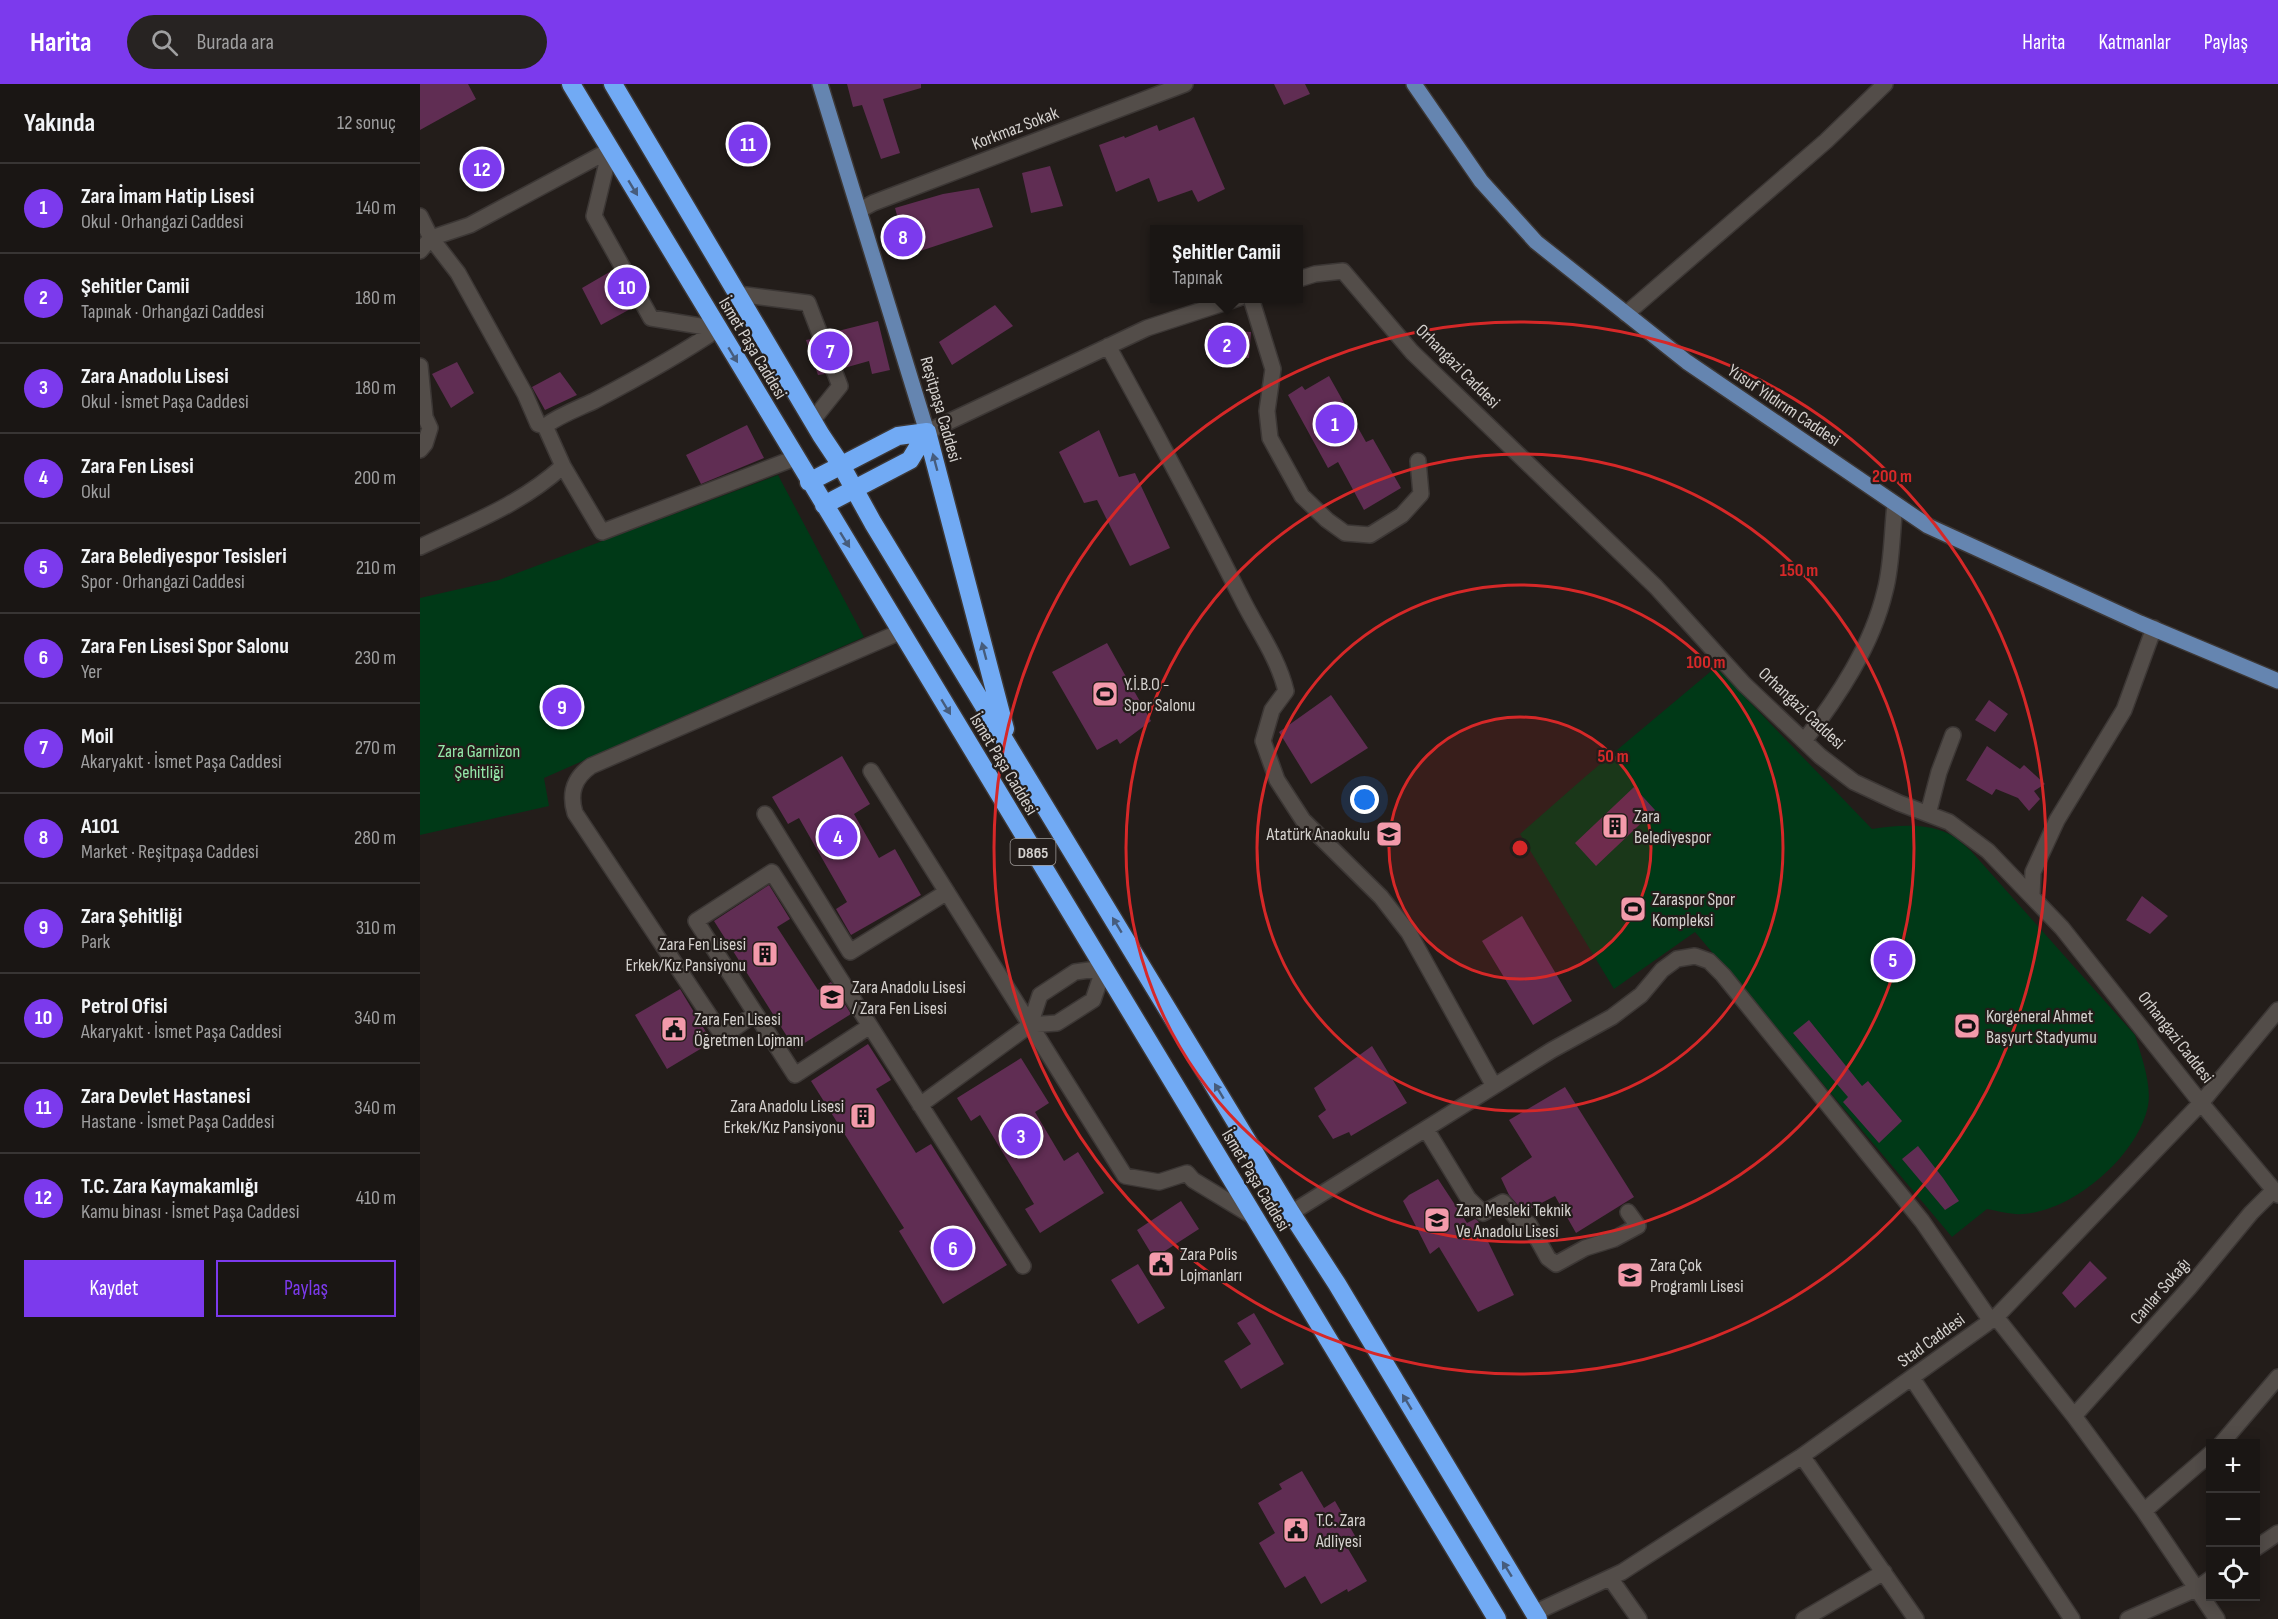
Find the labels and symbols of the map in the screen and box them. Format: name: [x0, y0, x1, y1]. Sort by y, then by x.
street label: Korkmaz Sokak: [969, 102, 1062, 155]
pin: 11: [728, 122, 768, 166]
pin: 12: [462, 146, 502, 191]
one-way arrow: [627, 180, 638, 196]
pin: 8: [884, 214, 922, 260]
pin: 10: [608, 264, 646, 310]
street label: İsmet Paşa Caddesi: [714, 294, 791, 403]
street label: Orhangazi Caddesi: [1411, 320, 1504, 413]
pin: 2: [1208, 322, 1246, 368]
pin: 7: [810, 328, 850, 374]
one-way arrow: [728, 347, 739, 363]
street label: Reşitpaşa Caddesi: [915, 354, 966, 464]
street label: Yusuf Yıldırım Caddesi: [1724, 360, 1844, 451]
pin: 1: [1316, 402, 1354, 446]
one-way arrow: [929, 453, 939, 471]
text: 200 m: [1872, 466, 1912, 487]
one-way arrow: [839, 532, 850, 548]
text: 150 m: [1780, 560, 1818, 581]
one-way arrow: [979, 642, 989, 660]
text: 100 m: [1687, 652, 1726, 673]
street label: Orhangazi Caddesi: [1754, 663, 1849, 754]
place label: Y.İ.B.O - Spor Salonu: [1124, 674, 1195, 716]
sports icon: Y.İ.B.O - Spor Salonu: [1090, 679, 1120, 709]
pin: 9: [542, 684, 582, 730]
one-way arrow: [940, 699, 951, 715]
street label: İsmet Paşa Caddesi: [965, 710, 1042, 819]
park label: Zara Garnizon Şehitliği: [438, 741, 520, 783]
text: 50 m: [1597, 746, 1629, 767]
your location: [1350, 785, 1379, 814]
place label: Zara Belediyespor: [1634, 806, 1711, 848]
building icon: Zara Belediyespor: [1600, 811, 1630, 841]
pin: 4: [818, 814, 858, 860]
school or university icon: Atatürk Anaokulu: [1374, 819, 1404, 849]
place label: Atatürk Anaokulu: [1266, 824, 1370, 845]
centre of rings: [1510, 838, 1530, 858]
road number: D865: [1010, 839, 1056, 865]
place label: Zaraspor Spor Kompleksi: [1652, 889, 1735, 931]
sports icon: Zaraspor Spor Kompleksi: [1618, 894, 1648, 924]
one-way arrow: [1112, 917, 1123, 933]
place label: Zara Fen Lisesi Erkek/Kız Pansiyonu: [625, 934, 746, 976]
pin: 5: [1874, 938, 1912, 982]
building icon: Zara Fen Lisesi Erkek/Kız Pansiyonu: [750, 939, 780, 969]
place label: Zara Anadolu Lisesi / Zara Fen Lisesi: [852, 977, 966, 1019]
school or university icon: Zara Anadolu Lisesi / Zara Fen Lisesi: [817, 982, 847, 1012]
street label: Orhangazi Caddesi: [2133, 987, 2218, 1087]
place label: Korgeneral Ahmet Başyurt Stadyumu: [1986, 1006, 2097, 1048]
place label: Zara Fen Lisesi Öğretmen Lojmanı: [694, 1009, 804, 1051]
sports icon: Korgeneral Ahmet Başyurt Stadyumu: [1952, 1011, 1982, 1041]
public building icon: Zara Fen Lisesi Öğretmen Lojmanı: [659, 1014, 689, 1044]
one-way arrow: [1213, 1083, 1224, 1099]
place label: Zara Anadolu Lisesi Erkek/Kız Pansiyonu: [723, 1096, 844, 1138]
building icon: Zara Anadolu Lisesi Erkek/Kız Pansiyonu: [848, 1101, 878, 1131]
pin: 3: [1002, 1114, 1040, 1158]
street label: İsmet Paşa Caddesi: [1217, 1126, 1294, 1235]
place label: Zara Mesleki Teknik Ve Anadolu Lisesi: [1456, 1200, 1571, 1242]
school or university icon: Zara Mesleki Teknik Ve Anadolu Lisesi: [1422, 1205, 1452, 1235]
pin: 6: [934, 1226, 972, 1270]
place label: Zara Polis Lojmanları: [1180, 1244, 1242, 1286]
public building icon: Zara Polis Lojmanları: [1146, 1249, 1176, 1279]
street label: Canlar Sokağı: [2126, 1254, 2195, 1329]
place label: Zara Çok Programlı Lisesi: [1650, 1255, 1744, 1297]
school or university icon: Zara Çok Programlı Lisesi: [1615, 1260, 1645, 1290]
street label: Stad Caddesi: [1894, 1309, 1969, 1372]
one-way arrow: [1402, 1393, 1412, 1410]
place label: T.C. Zara Adliyesi: [1315, 1510, 1366, 1552]
public building icon: T.C. Zara Adliyesi: [1281, 1515, 1311, 1545]
one-way arrow: [1501, 1561, 1512, 1577]

